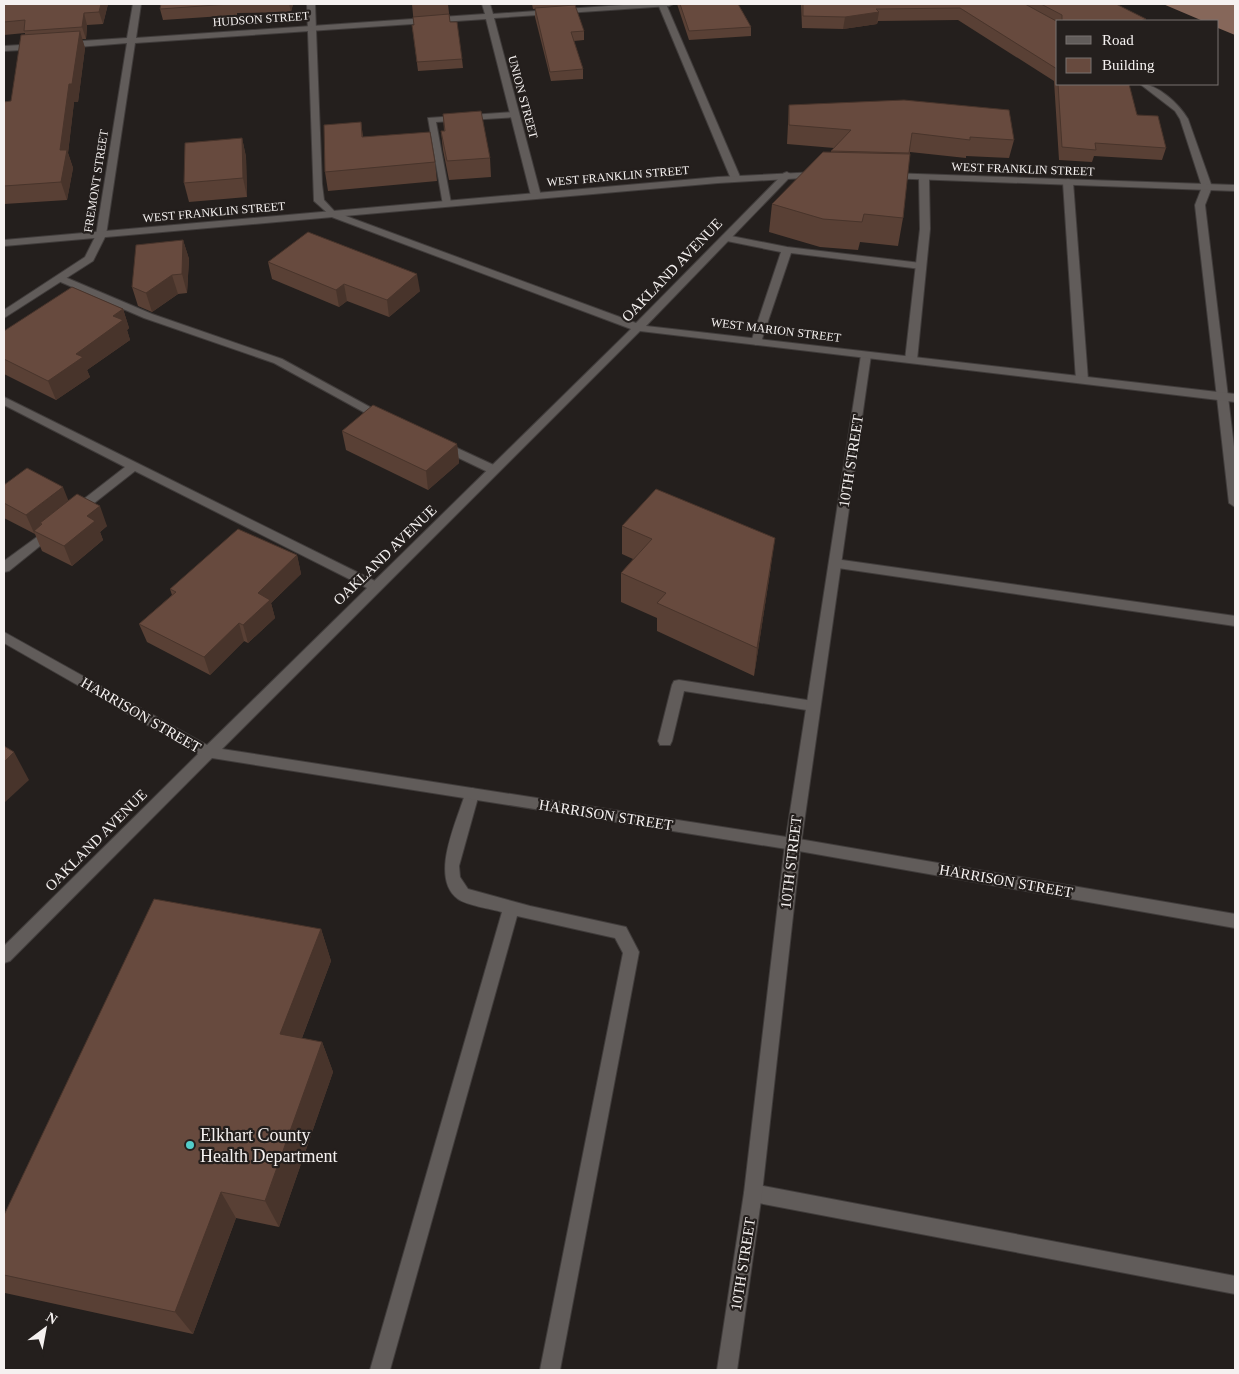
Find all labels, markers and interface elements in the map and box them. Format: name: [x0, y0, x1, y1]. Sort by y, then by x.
street label: HUDSON STREET: [212, 9, 311, 29]
legend: [1056, 20, 1219, 85]
text: Road: [1102, 32, 1134, 48]
street label: UNION STREET: [505, 54, 541, 141]
text: Building: [1102, 57, 1155, 73]
street label: FREMONT STREET: [81, 128, 111, 234]
street label: WEST FRANKLIN STREET: [951, 160, 1095, 179]
street label: WEST FRANKLIN STREET: [546, 163, 691, 189]
street label: WEST FRANKLIN STREET: [142, 199, 287, 225]
street label: OAKLAND AVENUE: [619, 215, 725, 325]
street label: WEST MARION STREET: [710, 315, 843, 345]
street label: 10TH STREET: [836, 413, 866, 509]
street label: OAKLAND AVENUE: [330, 502, 440, 608]
street label: HARRISON STREET: [78, 674, 204, 756]
street label: OAKLAND AVENUE: [42, 786, 150, 894]
street label: HARRISON STREET: [538, 797, 674, 833]
street label: 10TH STREET: [777, 814, 805, 910]
street label: HARRISON STREET: [938, 861, 1074, 901]
place label: Elkhart County Health Department: [200, 1125, 337, 1166]
marker: Elkhart County Health Department: [184, 1139, 196, 1151]
street label: 10TH STREET: [728, 1216, 758, 1312]
north arrow: [20, 1304, 70, 1354]
text: N: [43, 1309, 60, 1327]

